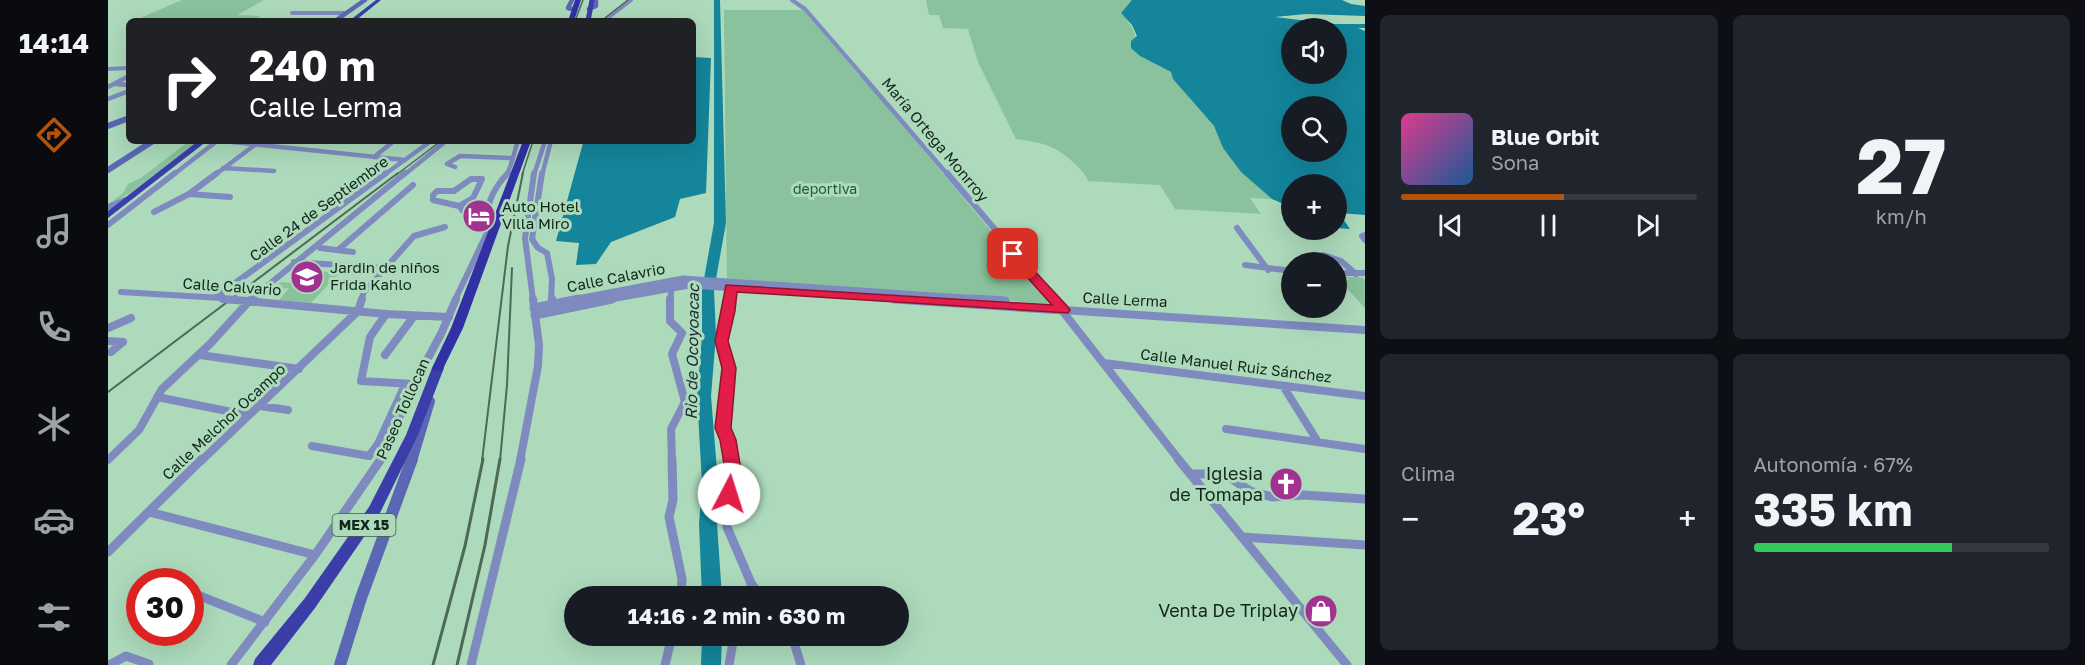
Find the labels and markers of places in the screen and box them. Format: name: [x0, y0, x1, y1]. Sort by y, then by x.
place label: Auto Hotel Villa Miro: [502, 197, 580, 232]
hotel icon: Auto Hotel Villa Miro: [461, 198, 497, 234]
pin: [987, 228, 1038, 279]
place label: Jardin de niños Frida Kahlo: [330, 258, 440, 293]
school or university icon: Jardin de niños Frida Kahlo: [289, 259, 325, 295]
place label: Iglesia de Tomapa: [1169, 462, 1263, 505]
church icon: Iglesia de Tomapa: [1268, 466, 1304, 502]
shop icon: Venta De Triplay: [1303, 593, 1339, 629]
place label: Venta De Triplay: [1158, 599, 1298, 621]

